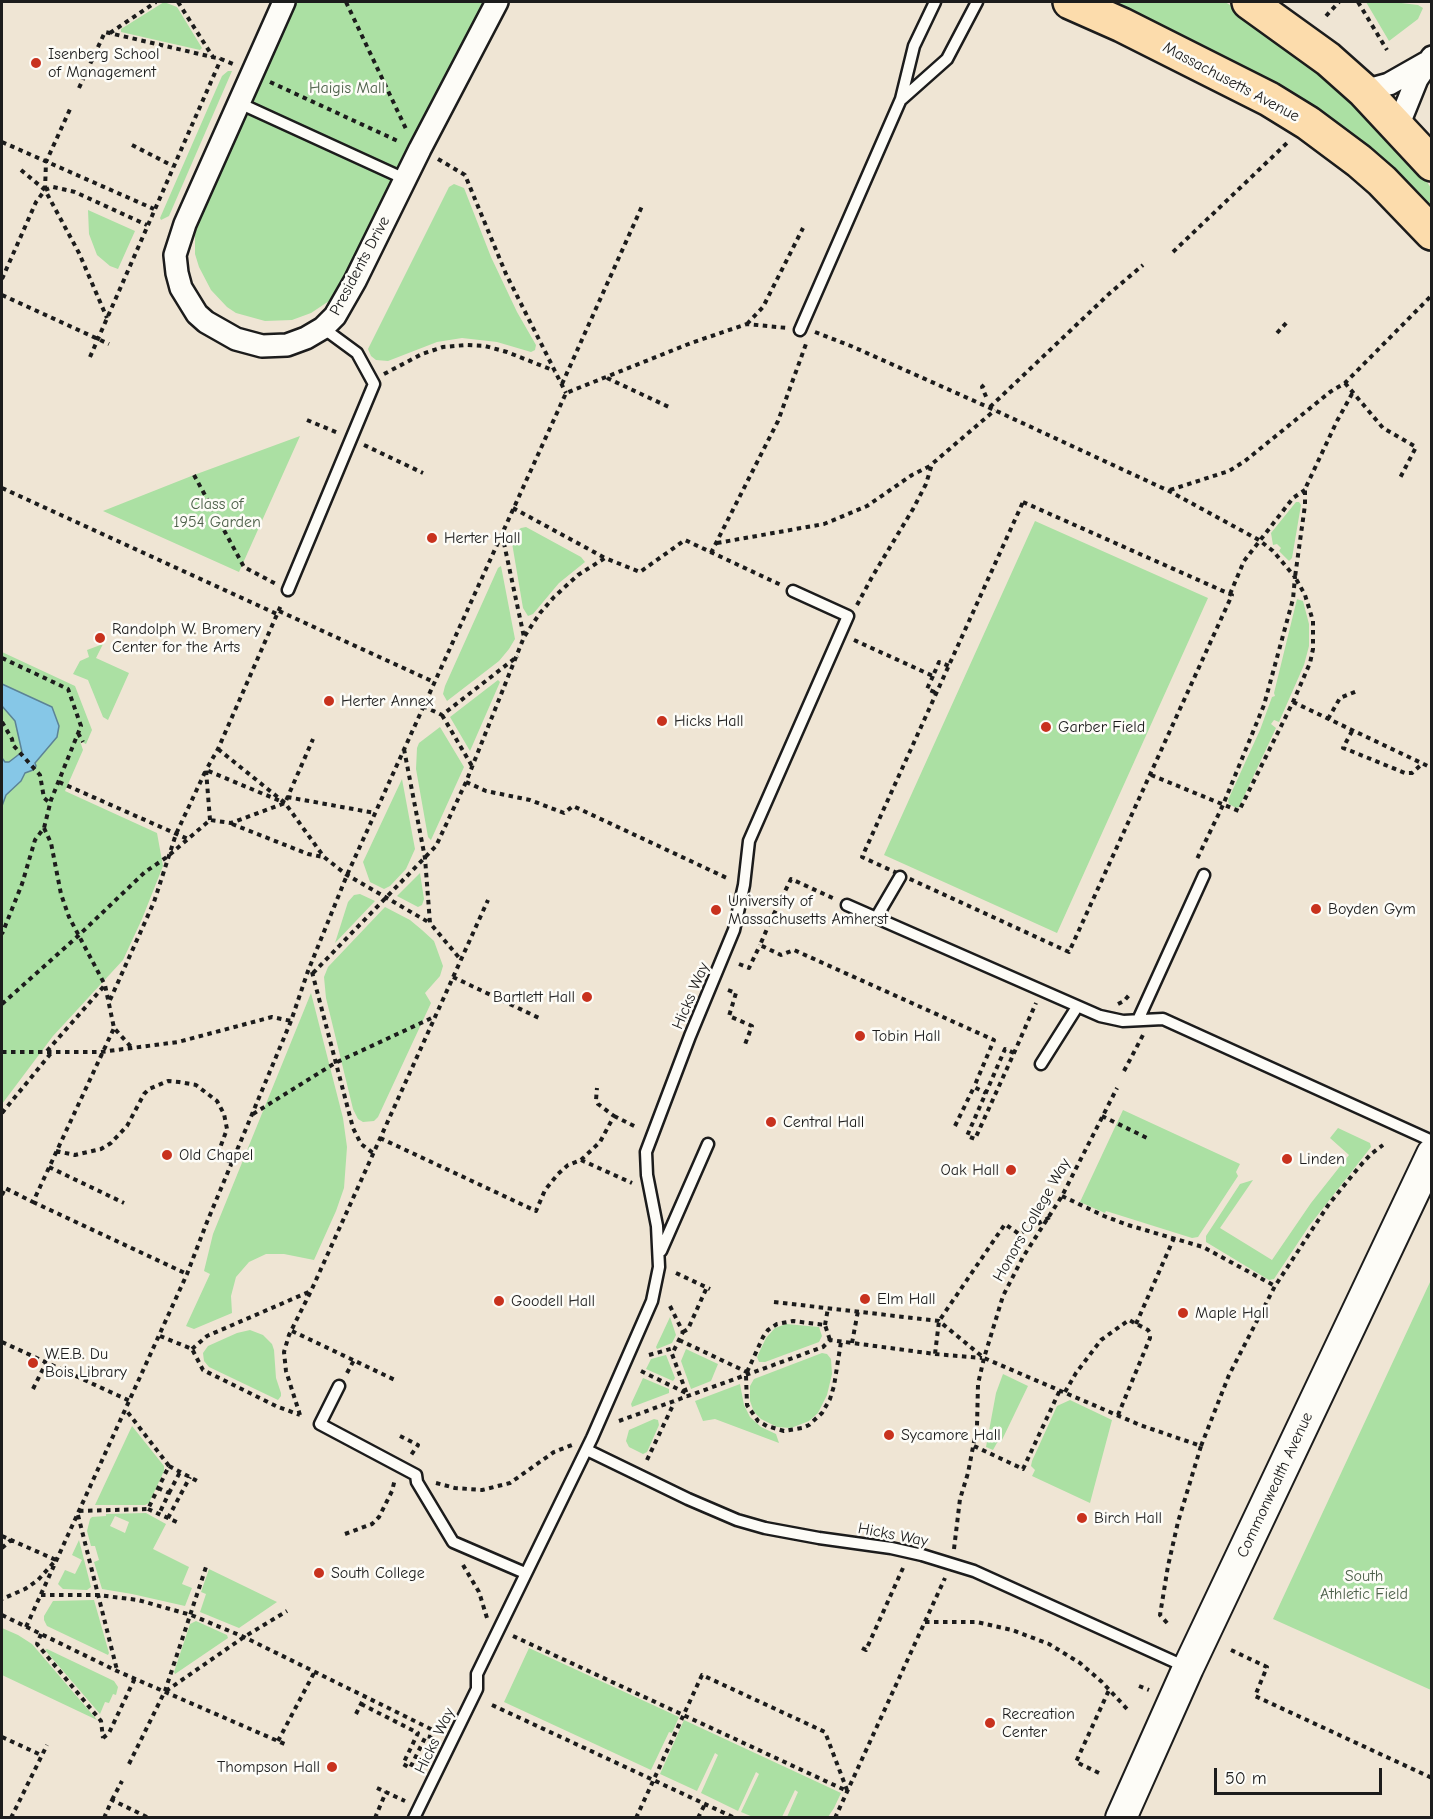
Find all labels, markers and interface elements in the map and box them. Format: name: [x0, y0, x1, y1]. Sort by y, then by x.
street label: Massachusetts Avenue: [1159, 38, 1303, 126]
place label: Isenberg School of Management: [48, 44, 160, 82]
marker: Isenberg School of Management: [29, 56, 43, 70]
park label: Haigis Mall: [309, 78, 385, 98]
street label: Presidents Drive: [326, 213, 394, 319]
park label: Class of 1954 Garden: [173, 494, 261, 532]
place label: Herter Hall: [444, 528, 521, 548]
marker: Herter Hall: [425, 531, 439, 545]
place label: Randolph W. Bromery Center for the Arts: [112, 619, 261, 657]
marker: Randolph W. Bromery Center for the Arts: [93, 631, 107, 645]
place label: Herter Annex: [341, 691, 433, 711]
marker: Herter Annex: [322, 694, 336, 708]
place label: Hicks Hall: [674, 711, 743, 731]
marker: Hicks Hall: [655, 714, 669, 728]
place label: Garber Field: [1058, 717, 1145, 737]
marker: Garber Field: [1039, 720, 1053, 734]
place label: University of Massachusetts Amherst: [728, 891, 888, 929]
place label: Boyden Gym: [1328, 899, 1416, 919]
marker: Boyden Gym: [1309, 902, 1323, 916]
marker: University of Massachusetts Amherst: [709, 903, 723, 917]
street label: Hicks Way: [668, 960, 714, 1032]
place label: Bartlett Hall: [493, 987, 575, 1007]
marker: Bartlett Hall: [580, 990, 594, 1004]
place label: Tobin Hall: [872, 1026, 941, 1046]
marker: Tobin Hall: [853, 1029, 867, 1043]
place label: Central Hall: [783, 1112, 864, 1132]
marker: Central Hall: [764, 1115, 778, 1129]
place label: Old Chapel: [179, 1145, 253, 1165]
marker: Old Chapel: [160, 1148, 174, 1162]
place label: Linden: [1299, 1149, 1345, 1169]
marker: Linden: [1280, 1152, 1294, 1166]
street label: Honors College Way: [989, 1155, 1075, 1285]
place label: Oak Hall: [941, 1160, 999, 1180]
marker: Oak Hall: [1004, 1163, 1018, 1177]
place label: Elm Hall: [877, 1289, 936, 1309]
place label: Goodell Hall: [511, 1291, 595, 1311]
marker: Elm Hall: [858, 1292, 872, 1306]
marker: Goodell Hall: [492, 1294, 506, 1308]
place label: Maple Hall: [1195, 1303, 1269, 1323]
marker: Maple Hall: [1176, 1306, 1190, 1320]
place label: W.E.B. Du Bois Library: [45, 1344, 127, 1382]
marker: W.E.B. Du Bois Library: [26, 1356, 40, 1370]
street label: Commonwealth Avenue: [1233, 1409, 1317, 1561]
place label: Sycamore Hall: [901, 1425, 1001, 1445]
marker: Sycamore Hall: [882, 1428, 896, 1442]
place label: Birch Hall: [1094, 1508, 1162, 1528]
marker: Birch Hall: [1075, 1511, 1089, 1525]
street label: Hicks Way: [856, 1519, 930, 1551]
place label: South College: [331, 1563, 425, 1583]
marker: South College: [312, 1566, 326, 1580]
park label: South Athletic Field: [1320, 1566, 1408, 1604]
place label: Recreation Center: [1002, 1704, 1075, 1742]
street label: Hicks Way: [411, 1705, 459, 1777]
marker: Recreation Center: [983, 1716, 997, 1730]
scale bar: [1217, 1756, 1385, 1794]
place label: Thompson Hall: [217, 1757, 320, 1777]
marker: Thompson Hall: [325, 1760, 339, 1774]
text: 50 m: [1225, 1768, 1267, 1789]

